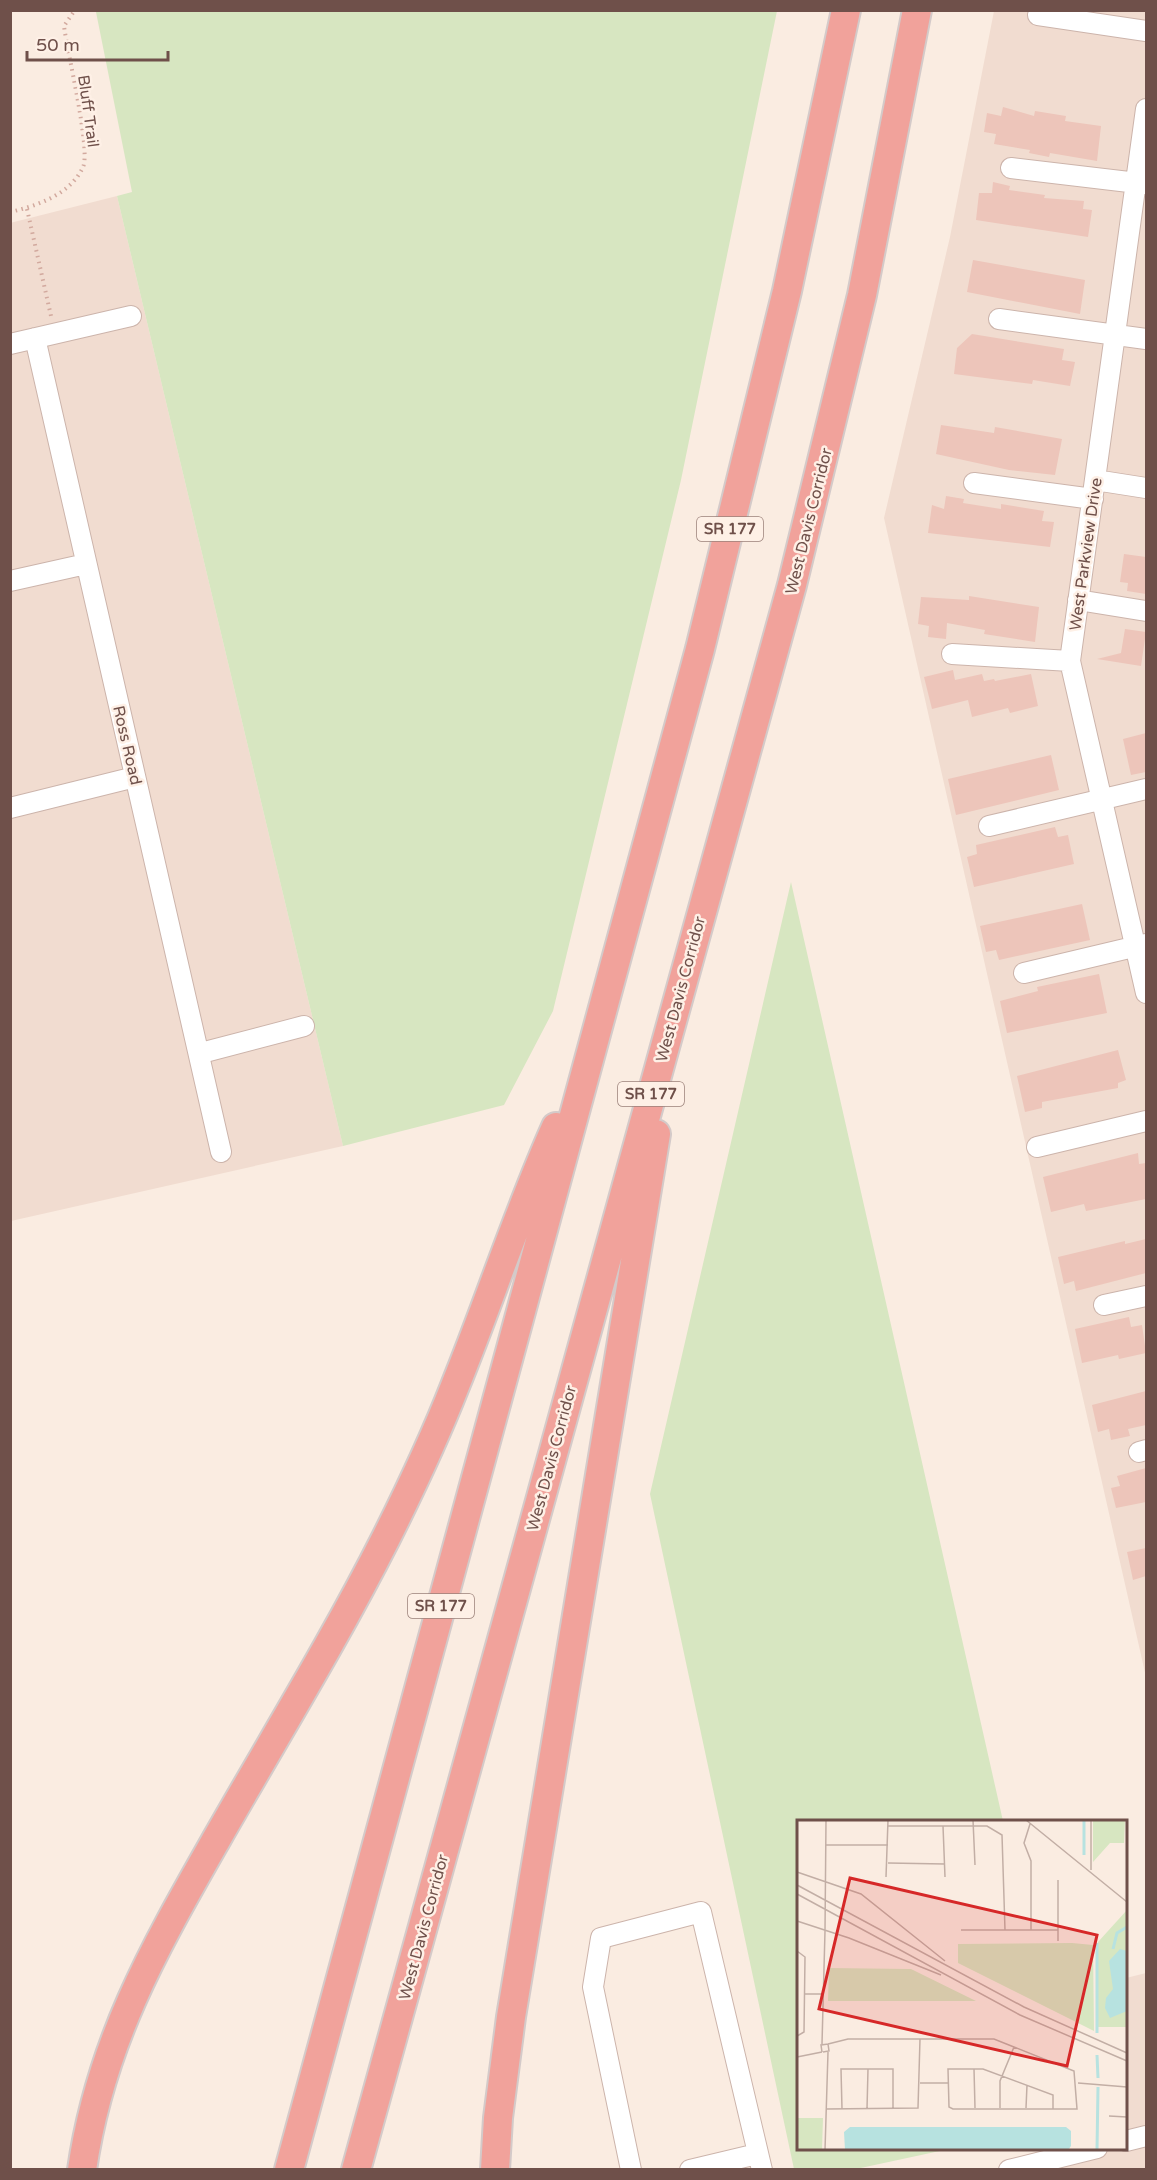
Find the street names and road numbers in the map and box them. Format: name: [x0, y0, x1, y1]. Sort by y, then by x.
street label: Bluff Trail: [73, 74, 103, 149]
street label: West Davis Corridor: [781, 445, 837, 597]
street label: West Parkview Drive: [1065, 476, 1107, 632]
road number: SR 177: [697, 517, 763, 541]
street label: Ross Road: [108, 704, 146, 787]
street label: West Davis Corridor: [652, 913, 710, 1064]
road number: SR 177: [618, 1082, 684, 1106]
street label: West Davis Corridor: [523, 1382, 581, 1533]
road number: SR 177: [408, 1594, 474, 1618]
street label: West Davis Corridor: [395, 1851, 453, 2002]

